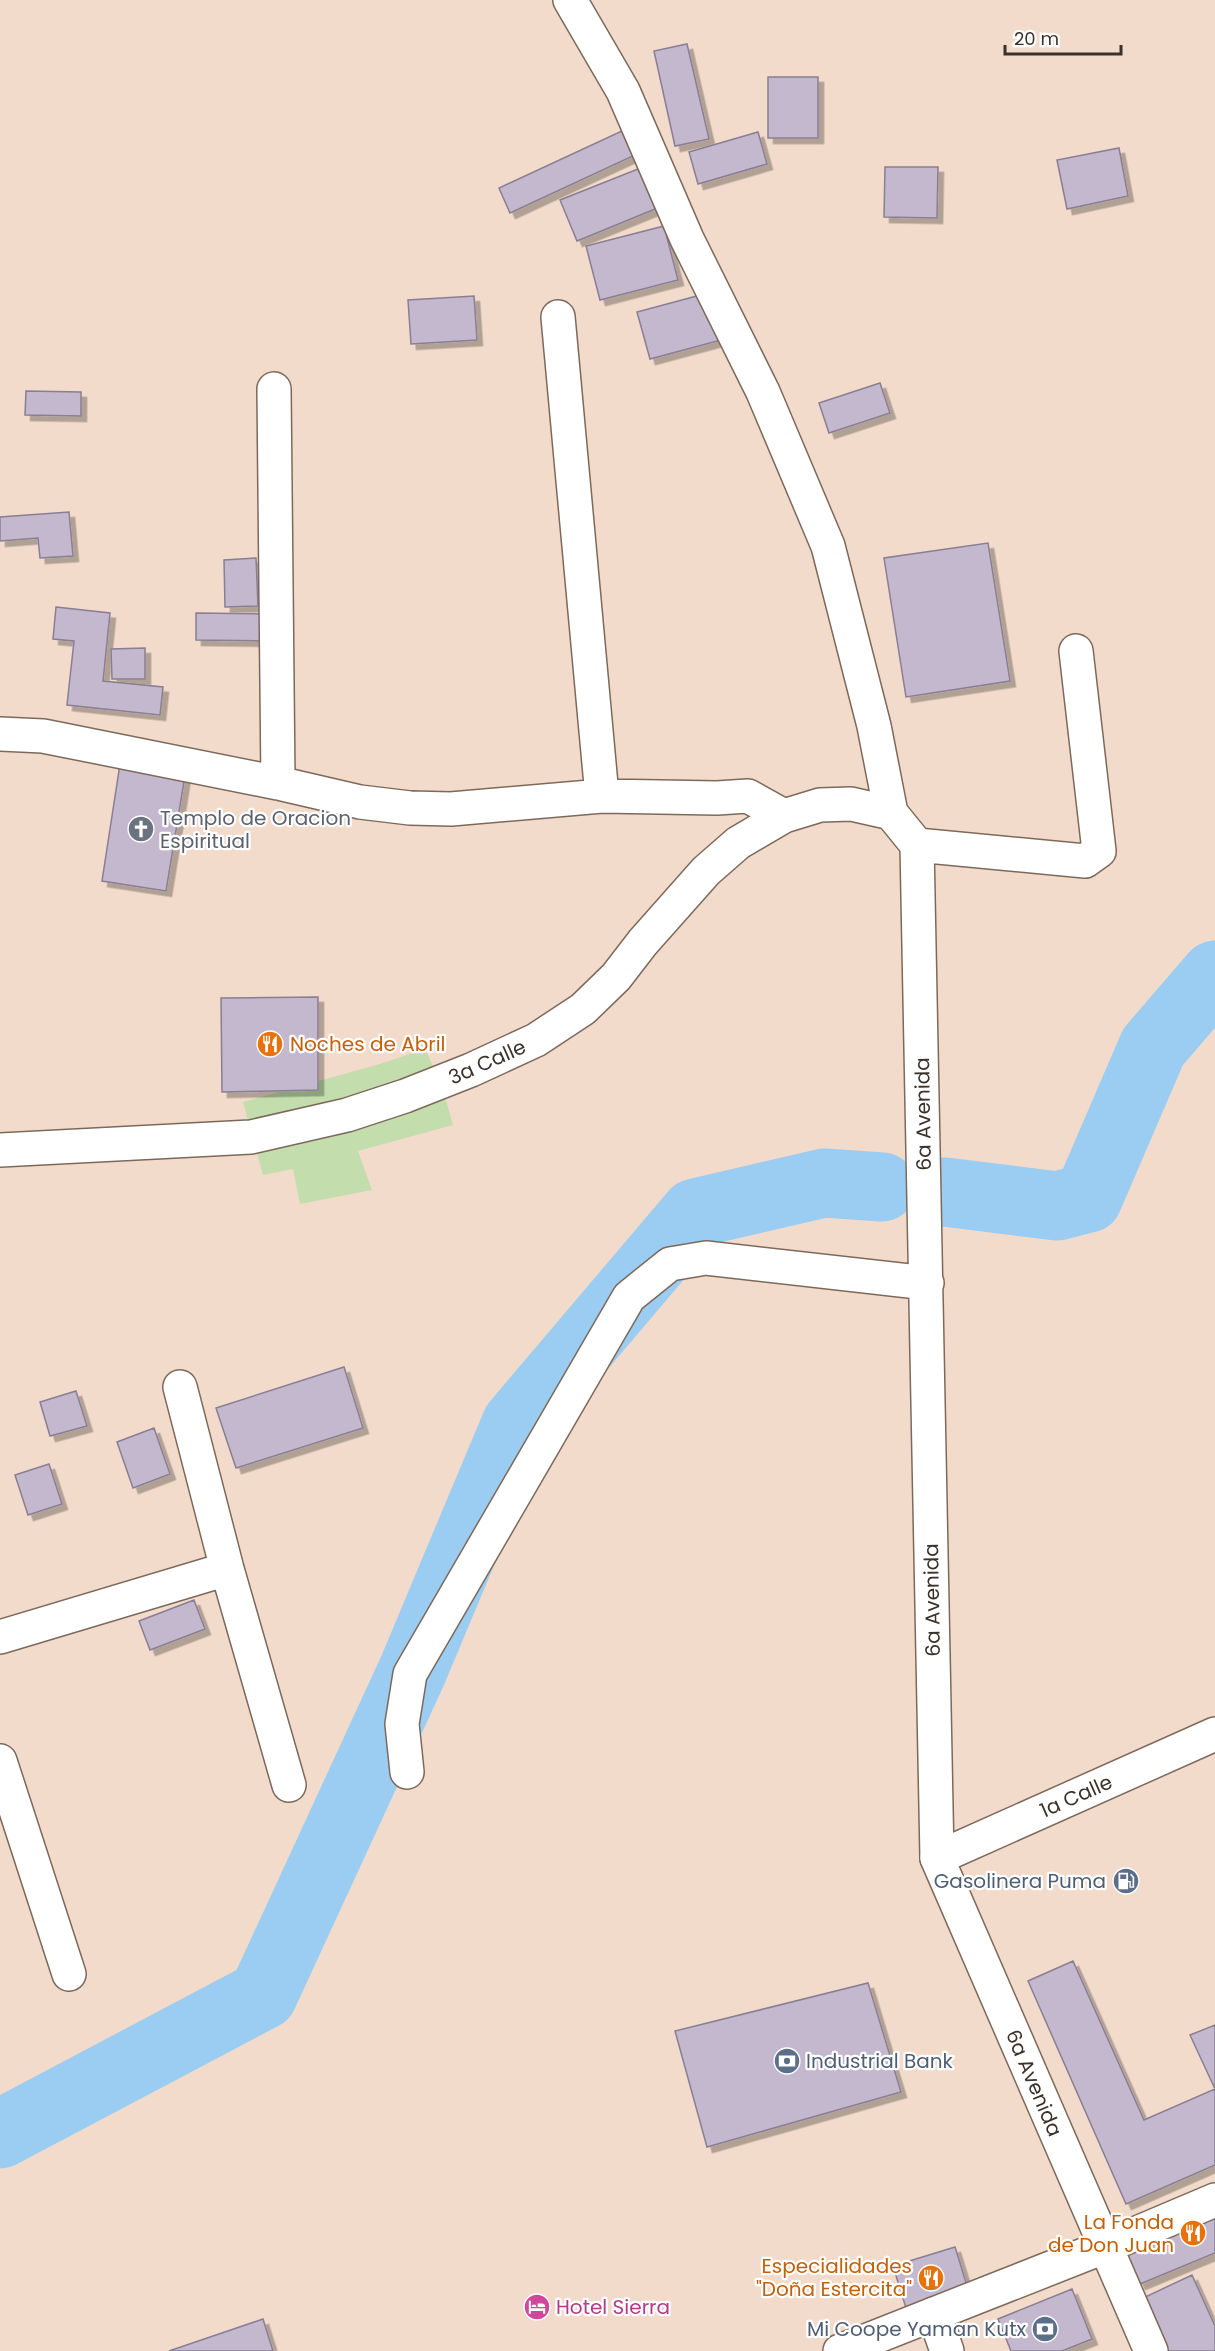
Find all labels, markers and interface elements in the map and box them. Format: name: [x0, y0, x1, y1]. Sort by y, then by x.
scale bar: [1005, 18, 1120, 56]
text: 20 m: [1014, 26, 1059, 51]
place label: Templo de Oracion Espiritual: [160, 804, 351, 855]
church icon: Templo de Oracion Espiritual: [126, 814, 156, 844]
restaurant icon: Noches de Abril: [255, 1029, 285, 1059]
place label: Noches de Abril: [290, 1030, 446, 1058]
street label: 3a Calle: [444, 1033, 530, 1091]
street label: 6a Avenida: [908, 1057, 938, 1171]
street label: 6a Avenida: [917, 1543, 947, 1657]
street label: 1a Calle: [1035, 1768, 1117, 1824]
fuel station icon: Gasolinera Puma: [1111, 1866, 1141, 1896]
place label: Gasolinera Puma: [934, 1867, 1106, 1895]
street label: 6a Avenida: [999, 2025, 1069, 2141]
bank icon: Industrial Bank: [772, 2046, 802, 2076]
place label: Industrial Bank: [806, 2047, 953, 2075]
place label: La Fonda de Don Juan: [1048, 2208, 1174, 2259]
restaurant icon: La Fonda de Don Juan: [1178, 2218, 1208, 2248]
place label: Especialidades "Doña Estercita": [756, 2252, 912, 2303]
restaurant icon: Especialidades "Doña Estercita": [916, 2263, 946, 2293]
hotel icon: Hotel Sierra: [522, 2292, 552, 2322]
place label: Hotel Sierra: [556, 2293, 670, 2321]
bank icon: Mi Coope Yaman Kutx: [1030, 2314, 1060, 2344]
place label: Mi Coope Yaman Kutx: [807, 2315, 1026, 2343]

